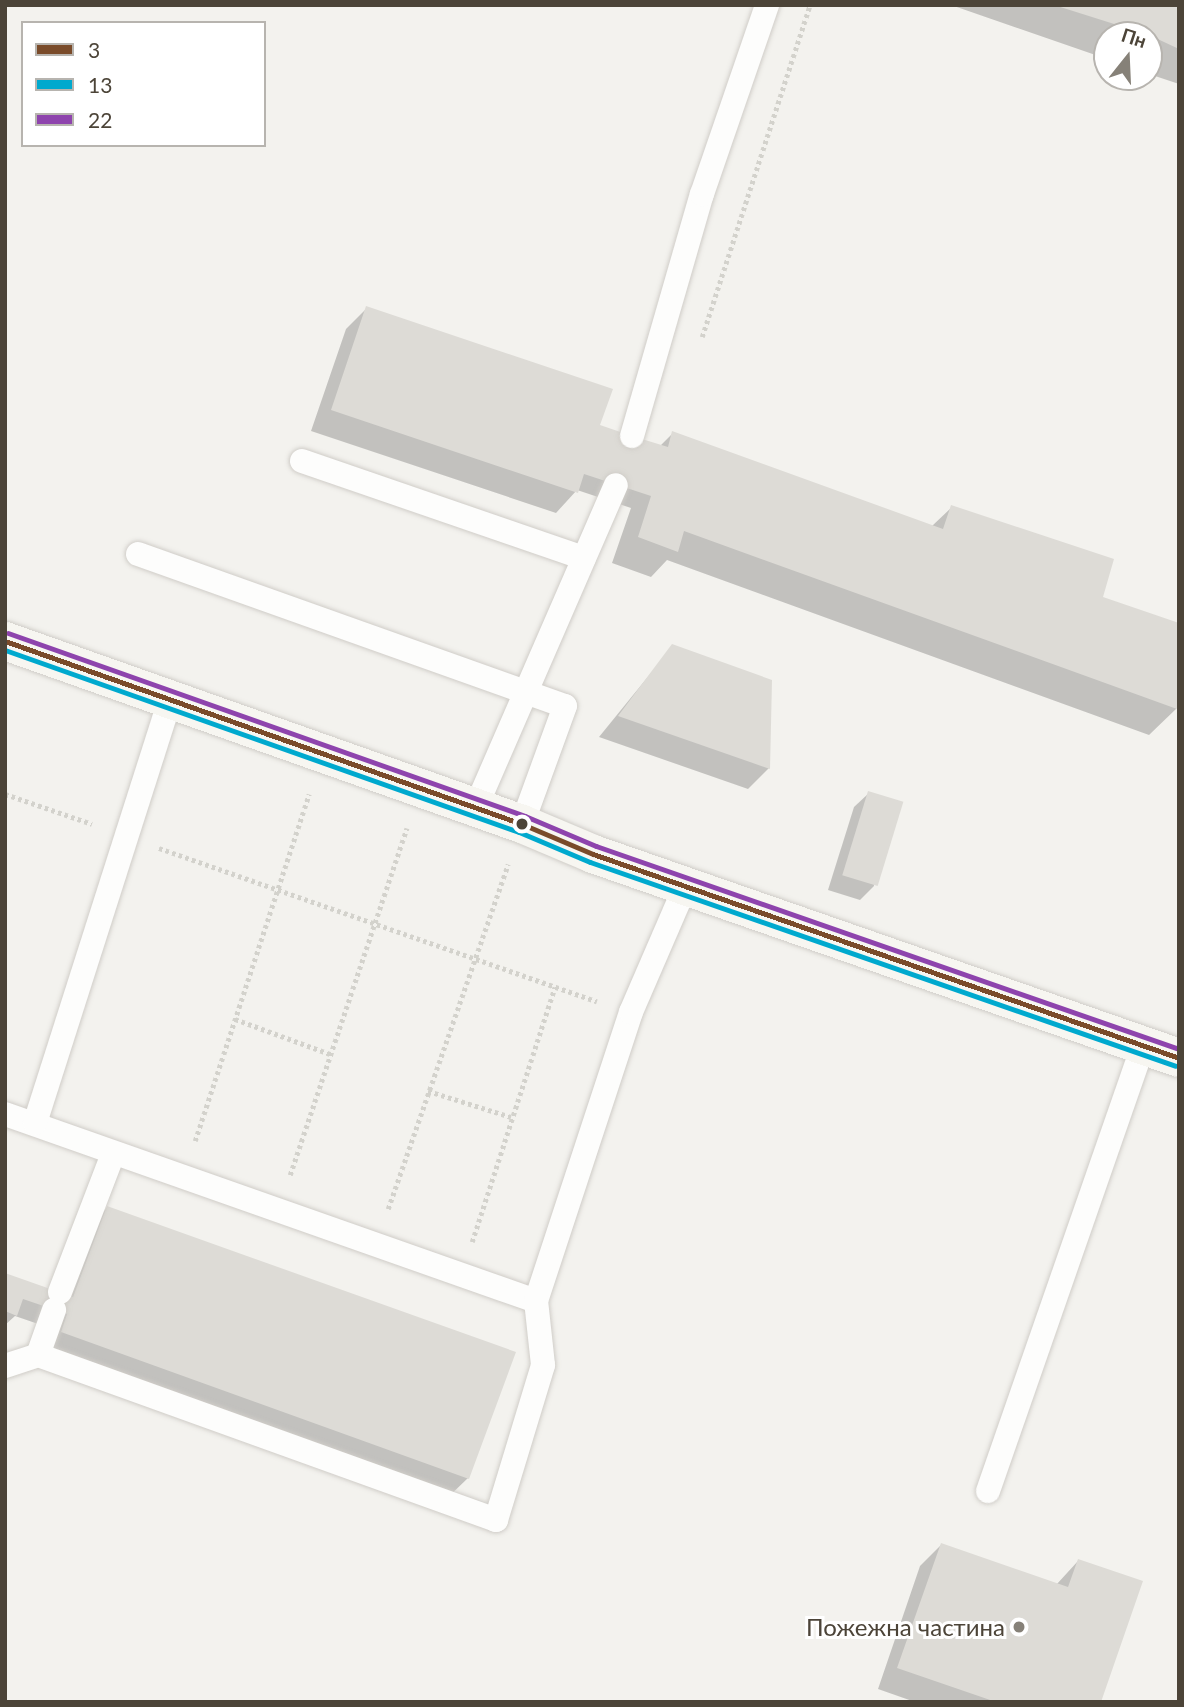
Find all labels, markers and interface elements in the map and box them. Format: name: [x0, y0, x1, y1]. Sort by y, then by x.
legend: [21, 21, 266, 147]
north arrow: [1093, 21, 1163, 91]
text: Пн: [1119, 23, 1149, 52]
text: 3: [88, 37, 100, 62]
text: 13: [88, 72, 112, 97]
text: 22: [88, 107, 112, 132]
unlabelled marker: [515, 817, 529, 831]
place label: Пожежна частина: [806, 1613, 1005, 1641]
marker: Пожежна частина: [1011, 1619, 1027, 1635]

